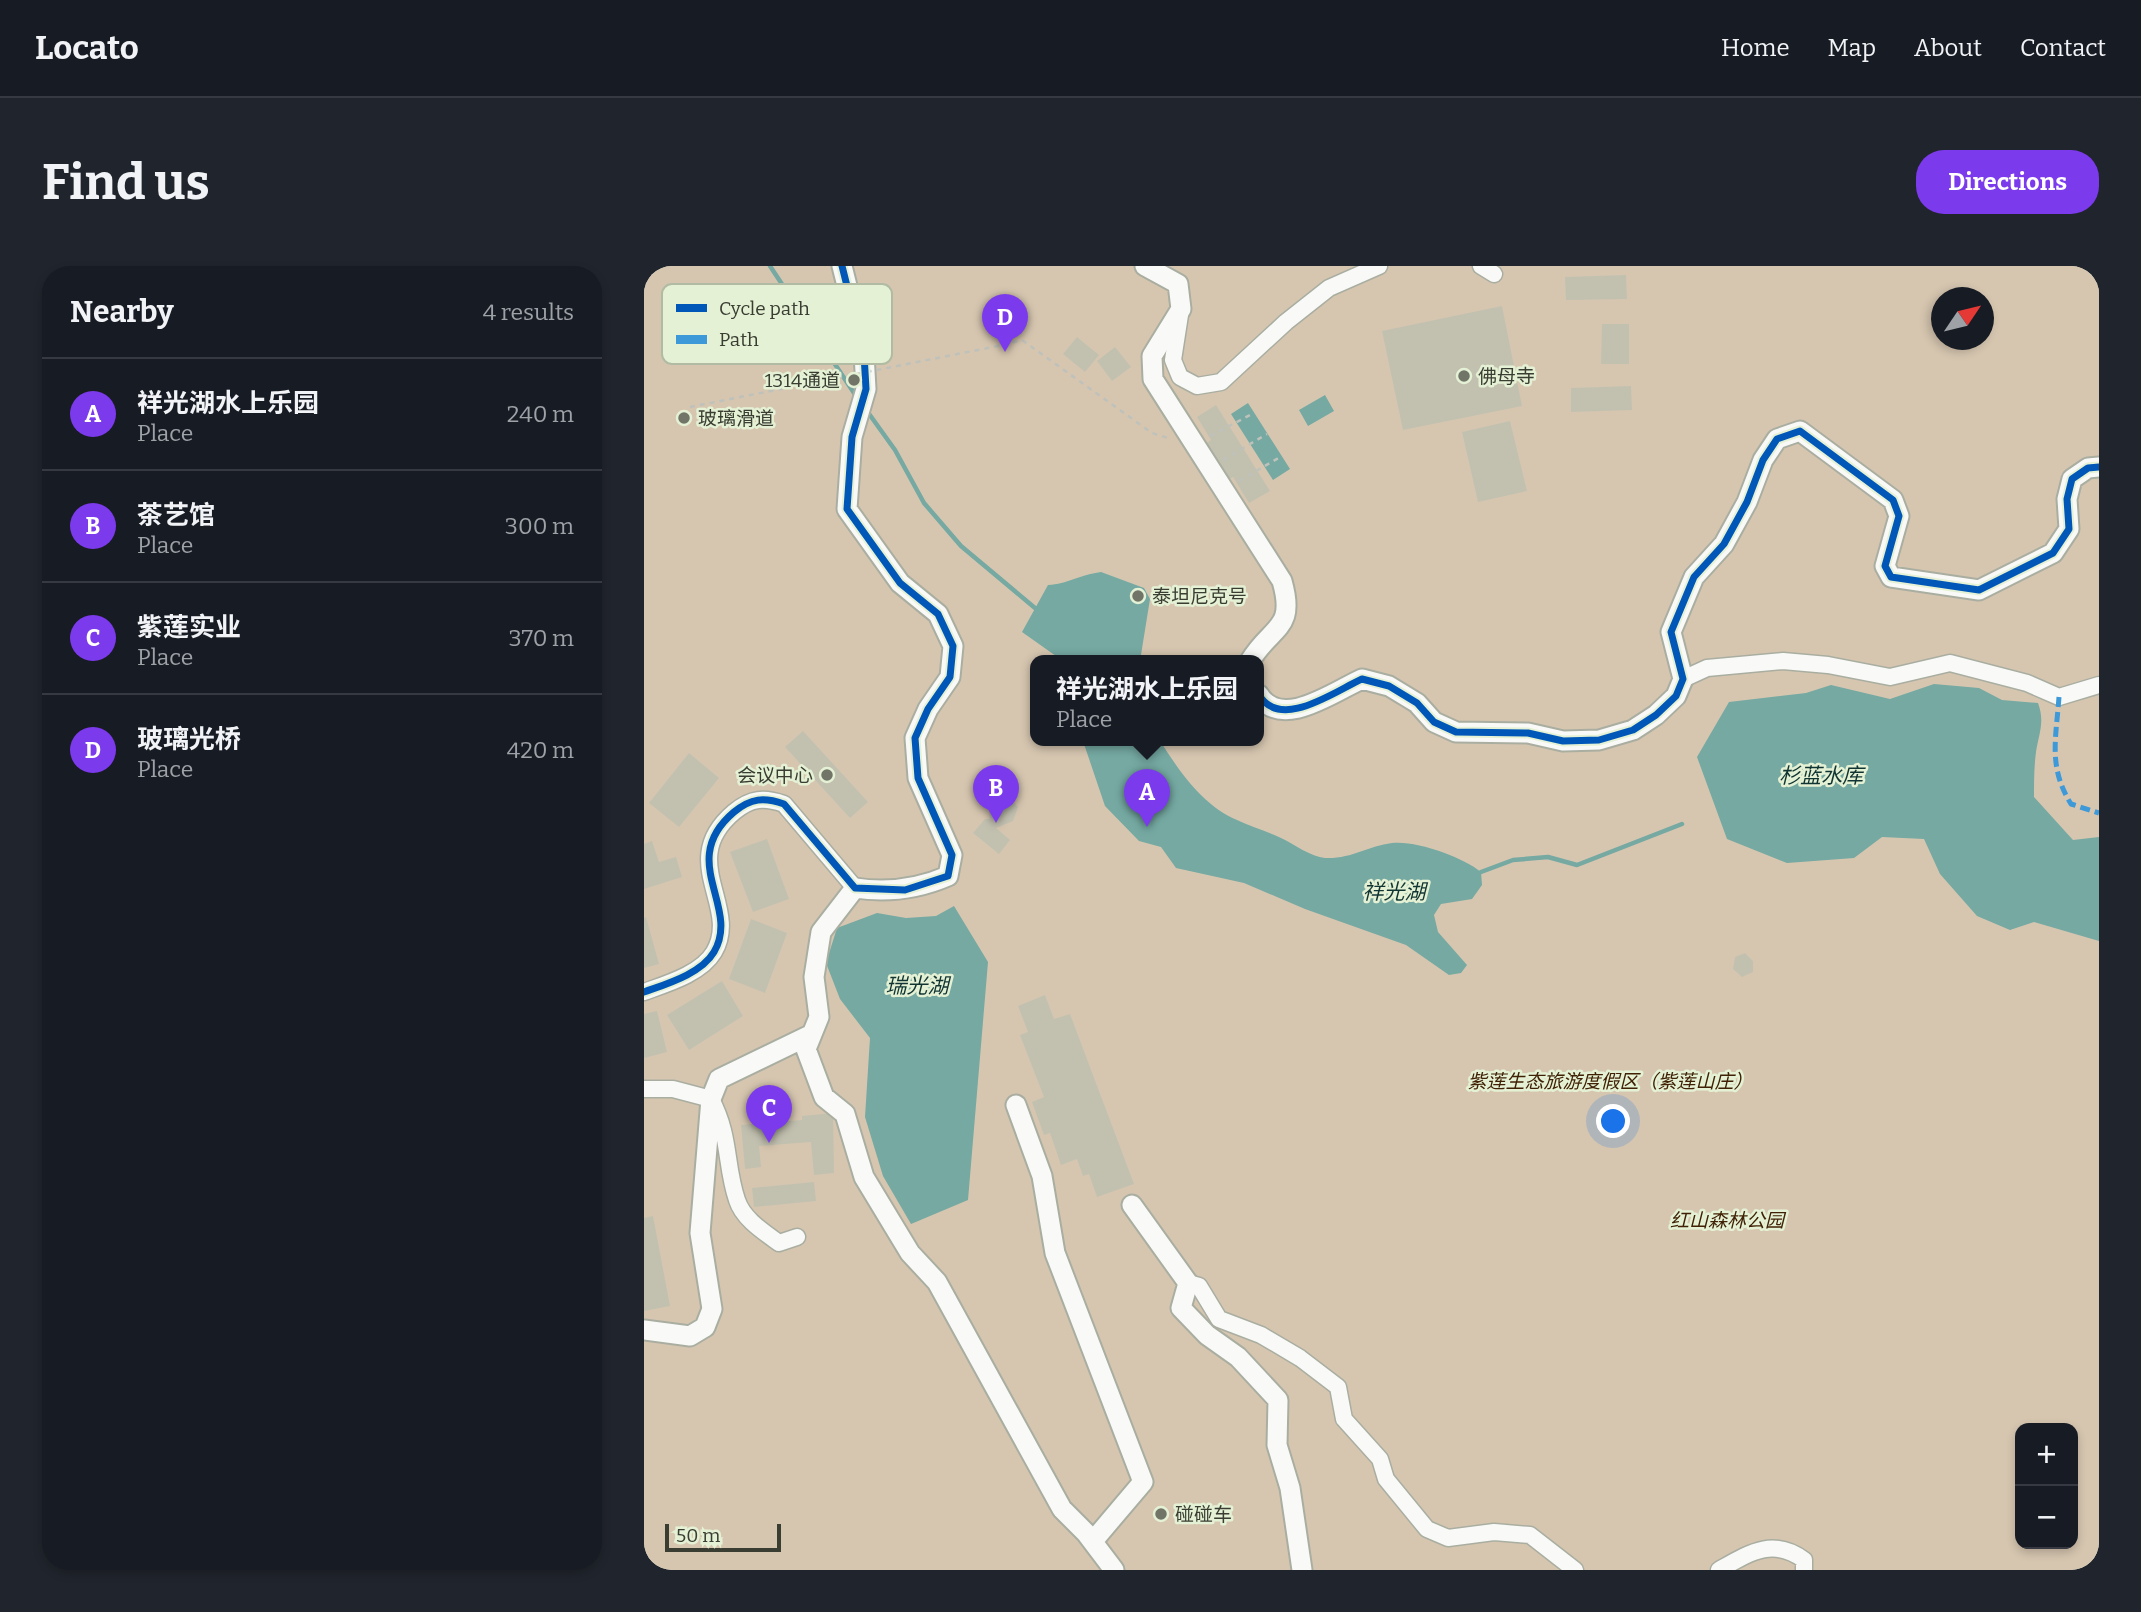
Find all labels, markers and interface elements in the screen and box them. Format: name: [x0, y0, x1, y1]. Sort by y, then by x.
text: Locato: [35, 28, 139, 68]
text: Home: [1721, 34, 1790, 62]
text: Map: [1828, 34, 1876, 62]
text: About: [1914, 34, 1982, 62]
text: Contact: [2020, 34, 2106, 62]
button: Directions: [1916, 150, 2099, 214]
text: Find us: [42, 153, 210, 212]
legend: [662, 284, 892, 364]
north arrow: [1931, 287, 1994, 350]
text: Nearby: [70, 294, 174, 330]
pin: D: [982, 294, 1028, 352]
text: Cycle path: [719, 297, 810, 320]
text: 4 results: [483, 298, 574, 326]
text: Path: [719, 328, 759, 351]
place label: 佛母寺: [1478, 365, 1535, 388]
marker: 佛母寺: [1456, 368, 1472, 384]
place label: 1314通道: [765, 369, 840, 392]
marker: 1314通道: [846, 372, 862, 388]
text: 祥光湖水上乐园: [137, 388, 319, 419]
text: A: [85, 400, 101, 428]
text: 240 m: [507, 400, 574, 428]
place label: 玻璃滑道: [698, 407, 774, 430]
marker: 玻璃滑道: [676, 410, 692, 426]
text: Place: [137, 419, 193, 447]
text: 茶艺馆: [137, 500, 215, 531]
text: B: [86, 512, 100, 540]
text: 300 m: [505, 512, 574, 540]
text: Place: [137, 531, 193, 559]
place label: 泰坦尼克号: [1152, 585, 1247, 608]
marker: 泰坦尼克号: [1130, 588, 1146, 604]
text: 紫莲实业: [137, 612, 241, 643]
text: C: [86, 624, 100, 652]
text: 370 m: [508, 624, 574, 652]
text: Place: [137, 643, 193, 671]
popup: [1030, 655, 1264, 746]
text: 祥光湖水上乐园: [1056, 674, 1238, 705]
text: Place: [1056, 705, 1112, 733]
text: 玻璃光桥: [137, 724, 241, 755]
text: D: [85, 736, 101, 764]
text: 420 m: [507, 736, 574, 764]
text: Place: [137, 755, 193, 783]
water label: 杉蓝水库: [1779, 763, 1866, 789]
place label: 会议中心: [737, 764, 813, 787]
pin: B: [973, 765, 1019, 823]
marker: 会议中心: [819, 767, 835, 783]
pin: A: [1124, 769, 1170, 827]
water label: 祥光湖: [1363, 879, 1428, 905]
water label: 瑞光湖: [886, 973, 951, 999]
park label: 紫莲生态旅游度假区（紫莲山庄）: [1467, 1070, 1753, 1093]
pin: C: [746, 1085, 792, 1143]
your location: [1596, 1104, 1630, 1138]
park label: 红山森林公园: [1670, 1209, 1787, 1232]
map controls: [2015, 1423, 2078, 1549]
button: +: [2015, 1423, 2078, 1486]
button: −: [2015, 1486, 2078, 1549]
place label: 碰碰车: [1175, 1503, 1232, 1526]
marker: 碰碰车: [1153, 1506, 1169, 1522]
scale bar: [665, 1521, 780, 1553]
text: 50 m: [676, 1524, 720, 1547]

